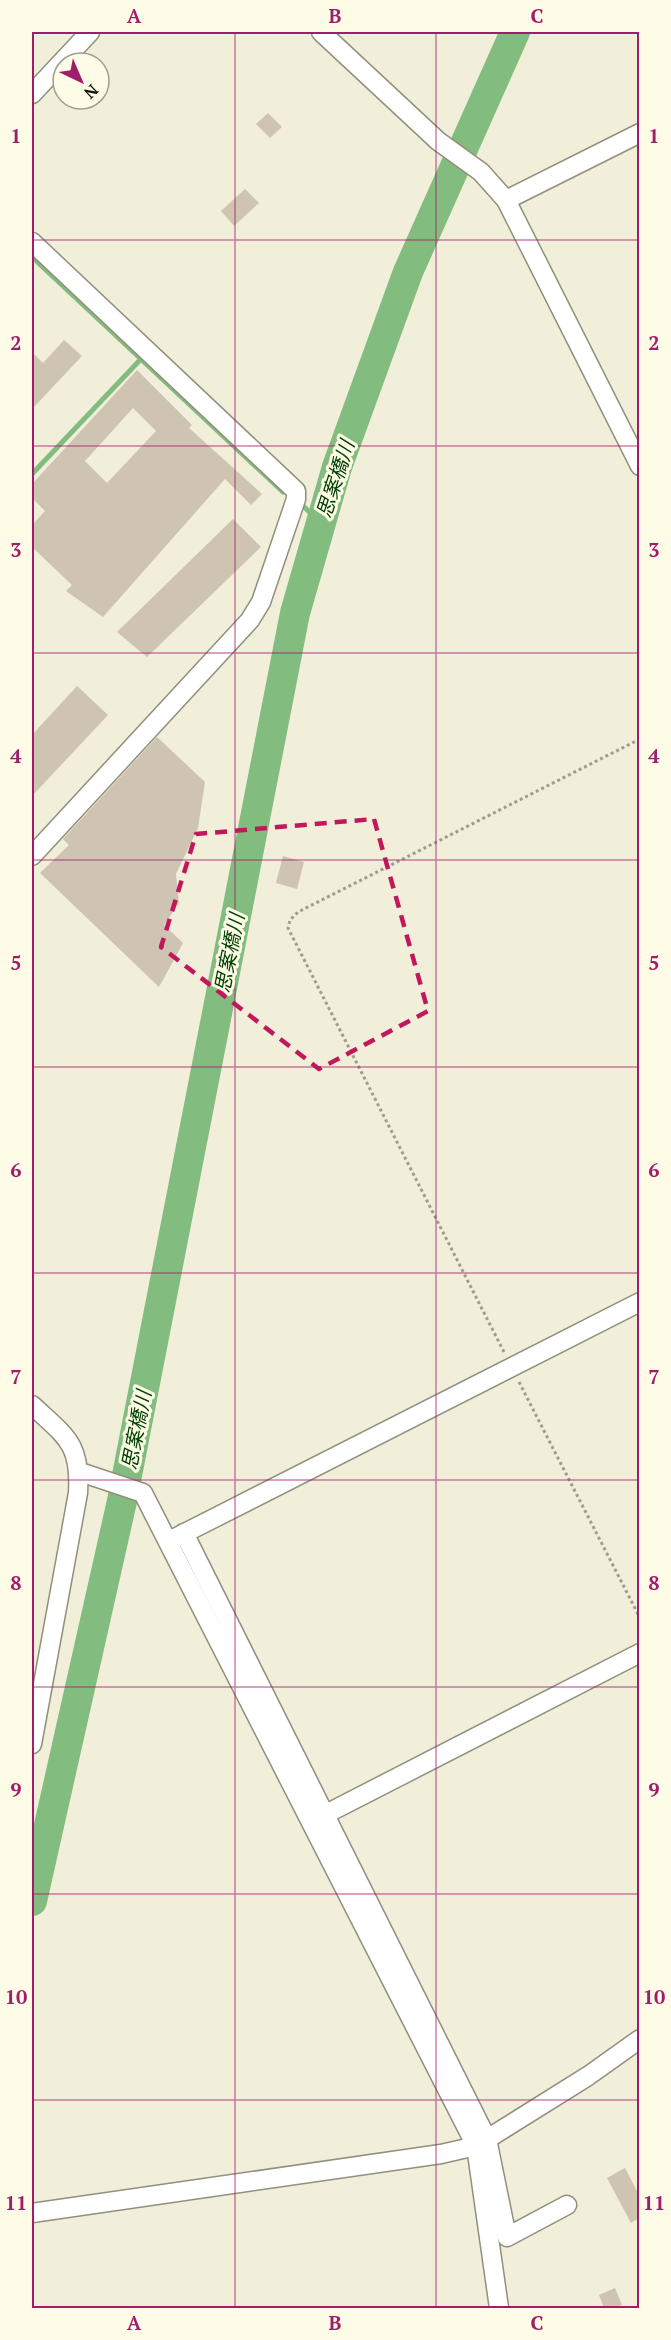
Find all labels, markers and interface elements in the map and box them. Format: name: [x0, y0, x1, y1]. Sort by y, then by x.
text: A: [127, 2, 142, 29]
text: B: [329, 2, 342, 29]
text: C: [530, 2, 544, 29]
north arrow: [51, 51, 111, 111]
text: N: [79, 80, 103, 104]
text: 1: [10, 122, 22, 149]
text: 1: [648, 122, 660, 149]
text: 2: [10, 329, 22, 356]
text: 2: [648, 329, 660, 356]
water label: 思案橋川: [310, 435, 361, 521]
text: 3: [10, 536, 22, 563]
text: 3: [648, 536, 660, 563]
text: 4: [10, 742, 22, 769]
text: 4: [648, 742, 660, 769]
water label: 思案橋川: [208, 909, 250, 995]
text: 5: [10, 949, 22, 976]
text: 5: [648, 949, 660, 976]
text: 6: [10, 1156, 22, 1183]
text: 6: [648, 1156, 660, 1183]
text: 7: [10, 1363, 22, 1390]
text: 7: [648, 1363, 660, 1390]
water label: 思案橋川: [115, 1386, 157, 1472]
text: 8: [10, 1569, 22, 1596]
text: 8: [648, 1569, 660, 1596]
text: 9: [10, 1776, 22, 1803]
text: 9: [648, 1776, 660, 1803]
text: 10: [5, 1983, 27, 2010]
text: 10: [643, 1983, 665, 2010]
text: 11: [5, 2189, 27, 2216]
text: 11: [643, 2189, 665, 2216]
text: A: [127, 2309, 142, 2336]
text: B: [329, 2309, 342, 2336]
text: C: [530, 2309, 544, 2336]

